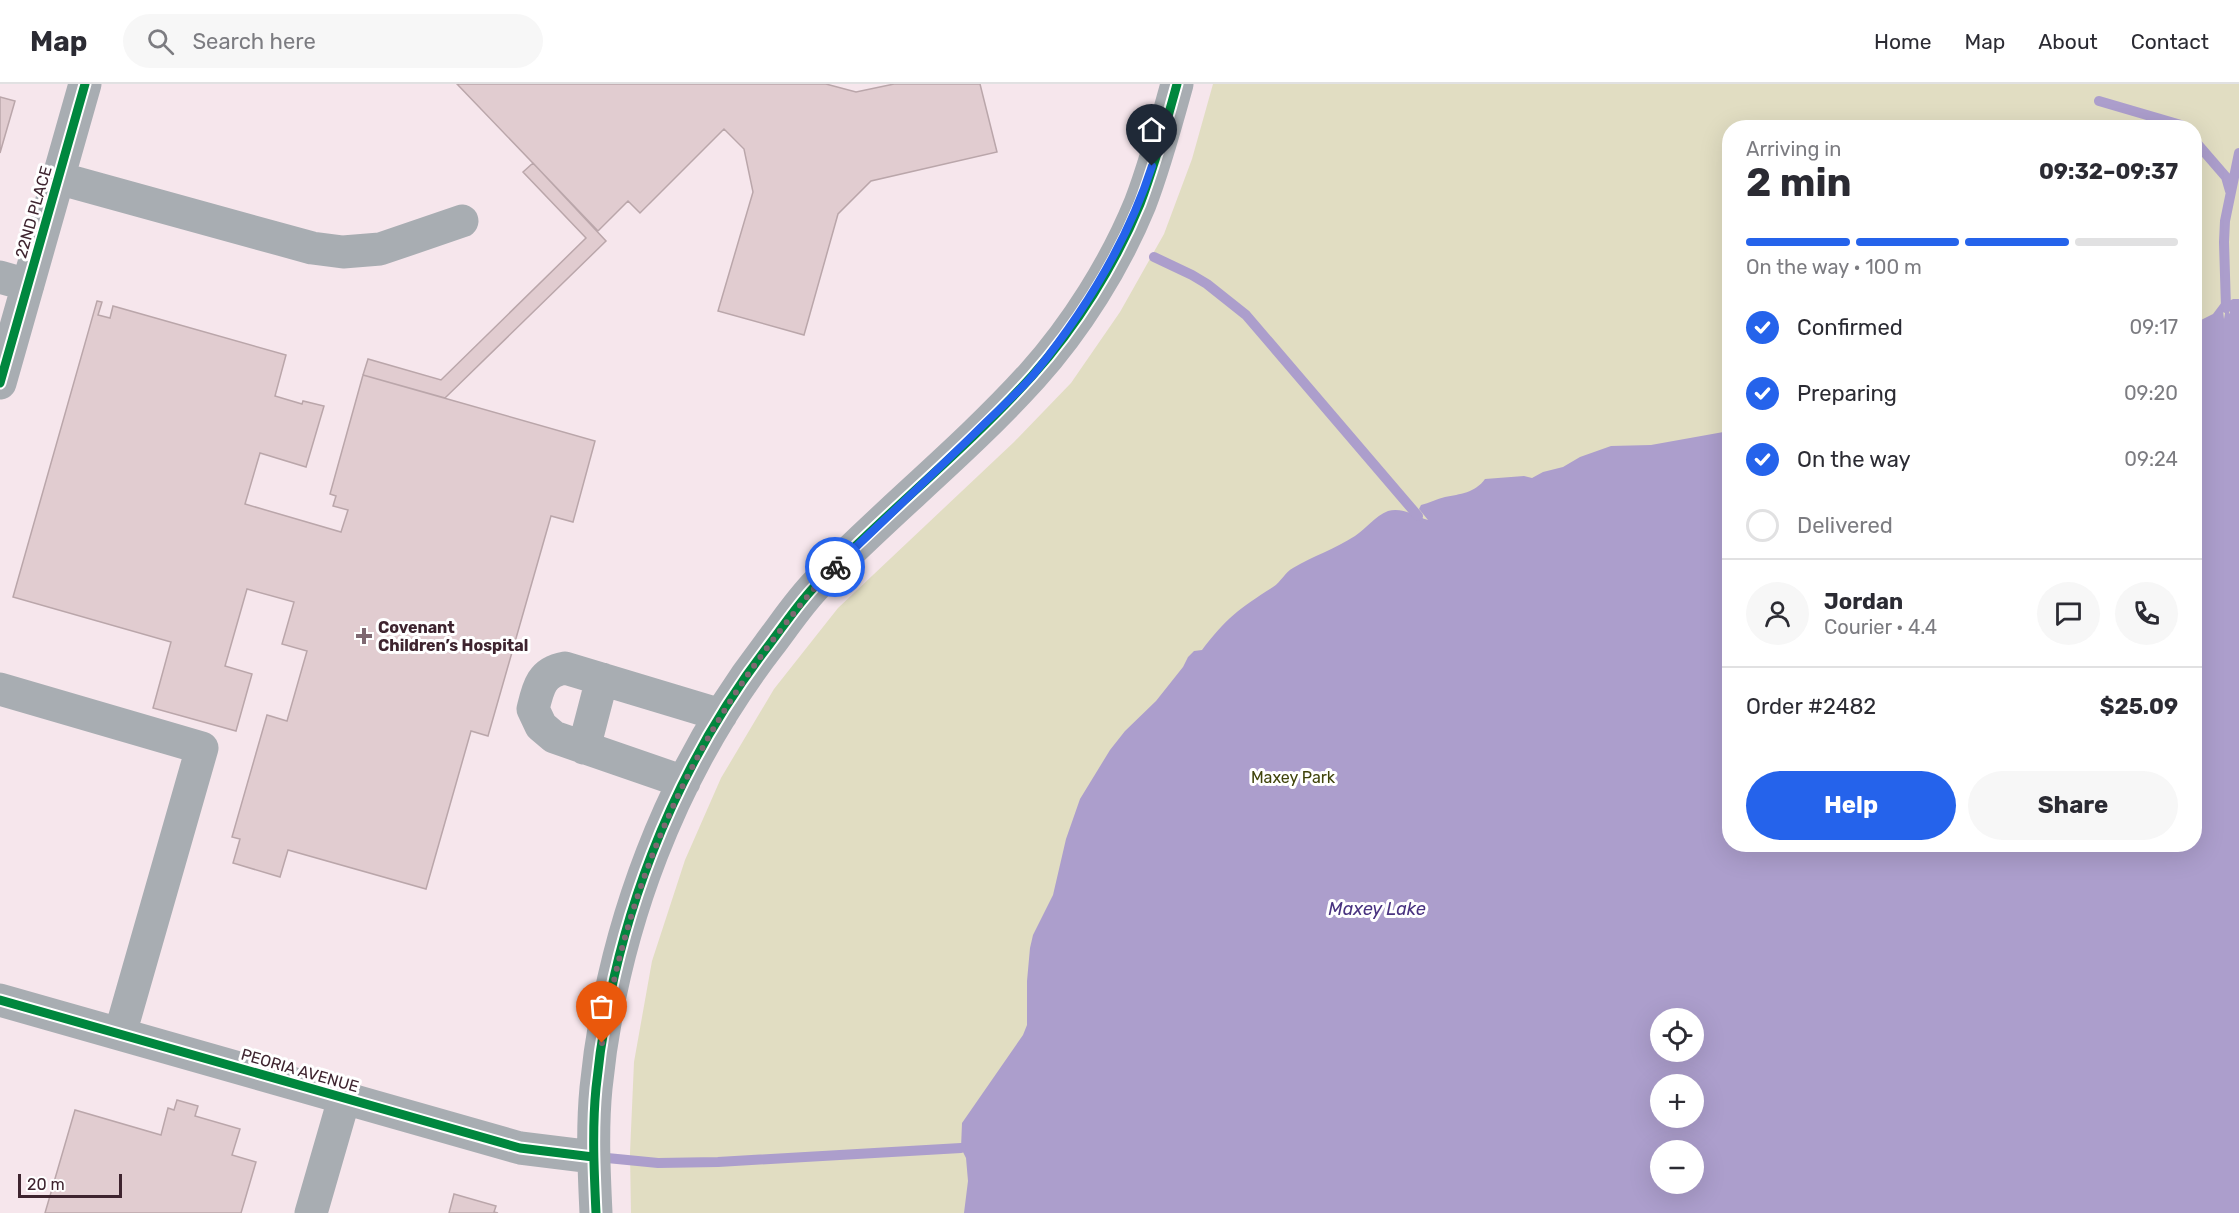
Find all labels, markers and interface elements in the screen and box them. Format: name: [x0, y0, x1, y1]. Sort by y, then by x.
search box: [123, 14, 543, 68]
text: Map: [30, 25, 87, 58]
icon: search: [144, 25, 177, 58]
text: Search here: [192, 28, 316, 55]
text: Home: [1874, 29, 1931, 54]
text: Map: [1964, 29, 2005, 54]
text: About: [2038, 29, 2098, 54]
text: Contact: [2131, 29, 2209, 54]
pin: [1126, 104, 1177, 166]
icon: home: [1135, 113, 1168, 146]
text: Arriving in: [1746, 137, 1841, 161]
text: 09:32–09:37: [2039, 158, 2178, 185]
text: 2 min: [1746, 160, 1852, 206]
street label: 22ND PLACE: [11, 164, 56, 260]
text: On the way · 100 m: [1746, 255, 1922, 279]
icon: check: [1746, 311, 1779, 344]
text: Confirmed: [1797, 314, 1903, 341]
text: 09:17: [2130, 315, 2178, 339]
icon: check: [1746, 377, 1779, 410]
text: Preparing: [1797, 380, 1897, 407]
text: 09:20: [2124, 381, 2178, 405]
icon: check: [1746, 443, 1779, 476]
text: On the way: [1797, 446, 1911, 473]
text: 09:24: [2124, 447, 2178, 471]
text: Delivered: [1797, 512, 1893, 539]
courier: [805, 537, 865, 597]
icon: bike: [819, 551, 852, 584]
button: person: [1746, 582, 1809, 645]
button: chat: [2037, 582, 2100, 645]
button: phone: [2115, 582, 2178, 645]
text: Jordan: [1824, 588, 1903, 615]
text: Courier · 4.4: [1824, 615, 1937, 639]
place label: Covenant Children’s Hospital: [378, 618, 528, 655]
marker: Covenant Children’s Hospital: [355, 627, 373, 645]
text: Order #2482: [1746, 693, 1876, 720]
text: $25.09: [2100, 693, 2178, 720]
park label: Maxey Park: [1251, 768, 1336, 787]
button: Help: [1746, 771, 1956, 840]
button: Share: [1968, 771, 2178, 840]
water label: Maxey Lake: [1328, 898, 1426, 920]
pin: [576, 981, 627, 1043]
icon: bag: [585, 990, 618, 1023]
map controls: [1650, 1008, 1704, 1194]
button: locate: [1650, 1008, 1704, 1062]
street label: PEORIA AVENUE: [239, 1045, 361, 1096]
button: +: [1650, 1074, 1704, 1128]
button: −: [1650, 1140, 1704, 1194]
scale bar: [18, 1171, 122, 1198]
text: 20 m: [27, 1175, 65, 1194]

